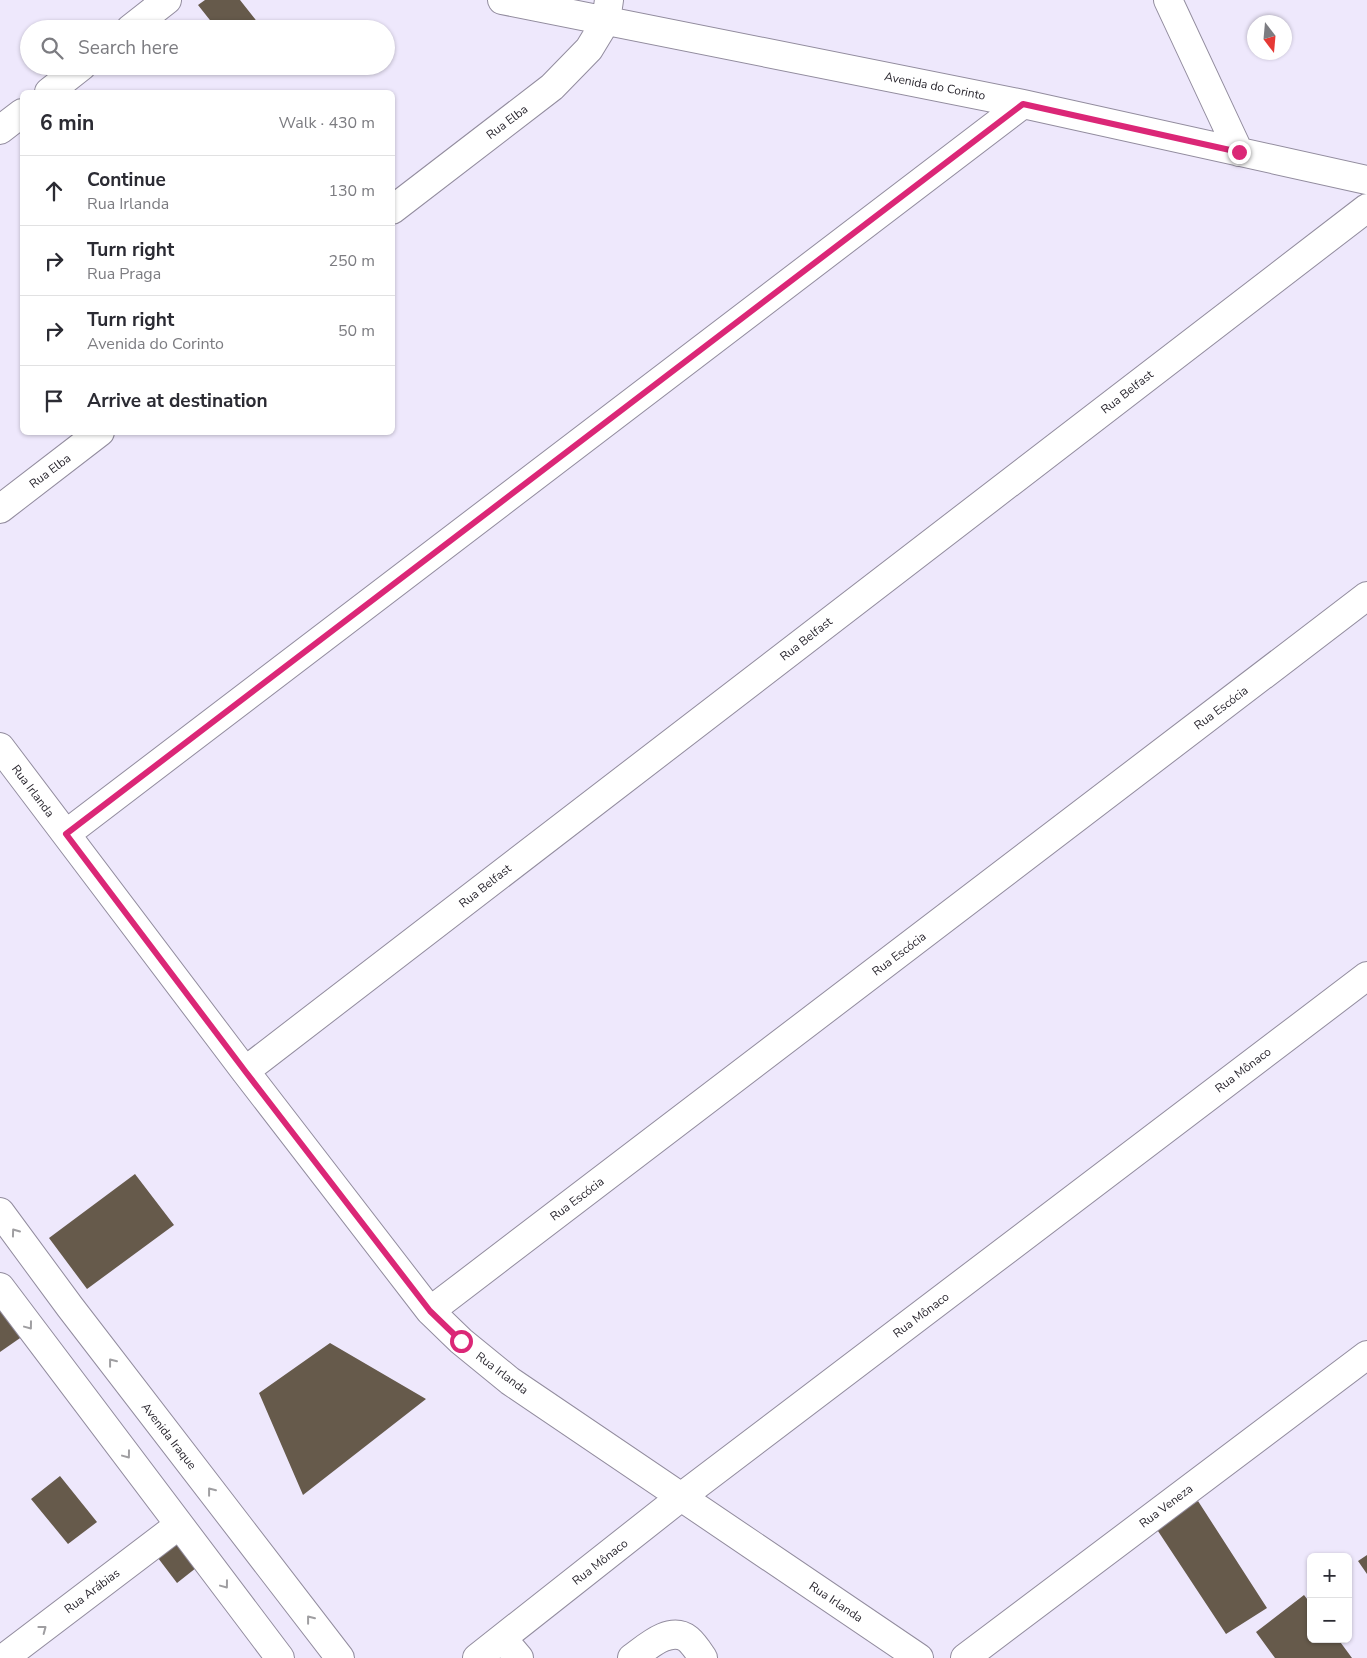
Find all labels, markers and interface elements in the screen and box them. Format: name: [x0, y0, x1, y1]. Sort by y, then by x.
north arrow: [1247, 15, 1292, 60]
search box: [20, 20, 395, 75]
icon: search: [38, 34, 66, 62]
text: Search here: [78, 35, 179, 61]
street label: Avenida do Corinto: [883, 68, 987, 104]
street label: Rua Elba: [483, 101, 531, 143]
text: 6 min: [40, 109, 94, 137]
text: Walk · 430 m: [279, 112, 375, 134]
route end: [1228, 141, 1251, 164]
text: Continue: [87, 167, 166, 193]
icon: ahead: [40, 177, 68, 205]
text: 130 m: [328, 180, 375, 202]
text: Rua Irlanda: [87, 193, 169, 215]
text: Turn right: [87, 237, 174, 263]
icon: right: [40, 247, 68, 275]
text: 250 m: [328, 250, 375, 272]
text: Rua Praga: [87, 263, 161, 285]
text: Turn right: [87, 307, 174, 333]
icon: right: [40, 317, 68, 345]
text: 50 m: [338, 320, 375, 342]
text: Avenida do Corinto: [87, 333, 224, 355]
street label: Rua Belfast: [1097, 366, 1157, 418]
icon: arrive: [40, 387, 68, 415]
text: Arrive at destination: [87, 388, 268, 414]
street label: Rua Elba: [26, 450, 74, 492]
street label: Rua Belfast: [776, 613, 836, 665]
street label: Rua Escócia: [1191, 682, 1251, 734]
street label: Rua Irlanda: [8, 762, 58, 820]
street label: Rua Belfast: [455, 860, 515, 912]
street label: Rua Escócia: [869, 928, 929, 980]
street label: Rua Mônaco: [1212, 1043, 1275, 1096]
street label: Rua Escócia: [547, 1173, 607, 1225]
one-way arrow: [12, 1229, 20, 1238]
street label: Rua Mônaco: [890, 1288, 953, 1341]
one-way arrow: [24, 1320, 32, 1329]
route start: [450, 1330, 473, 1353]
street label: Rua Irlanda: [473, 1348, 531, 1398]
one-way arrow: [109, 1358, 118, 1368]
street label: Avenida Iraque: [138, 1399, 200, 1473]
one-way arrow: [121, 1449, 130, 1459]
street label: Rua Veneza: [1136, 1481, 1196, 1531]
one-way arrow: [208, 1487, 217, 1496]
street label: Rua Mônaco: [569, 1535, 631, 1589]
map controls: [1307, 1553, 1352, 1643]
button: +: [1307, 1553, 1352, 1598]
street label: Rua Arábias: [61, 1565, 123, 1617]
street label: Rua Irlanda: [806, 1578, 866, 1626]
one-way arrow: [219, 1579, 228, 1589]
button: −: [1307, 1598, 1352, 1643]
one-way arrow: [308, 1616, 316, 1625]
one-way arrow: [37, 1626, 46, 1634]

